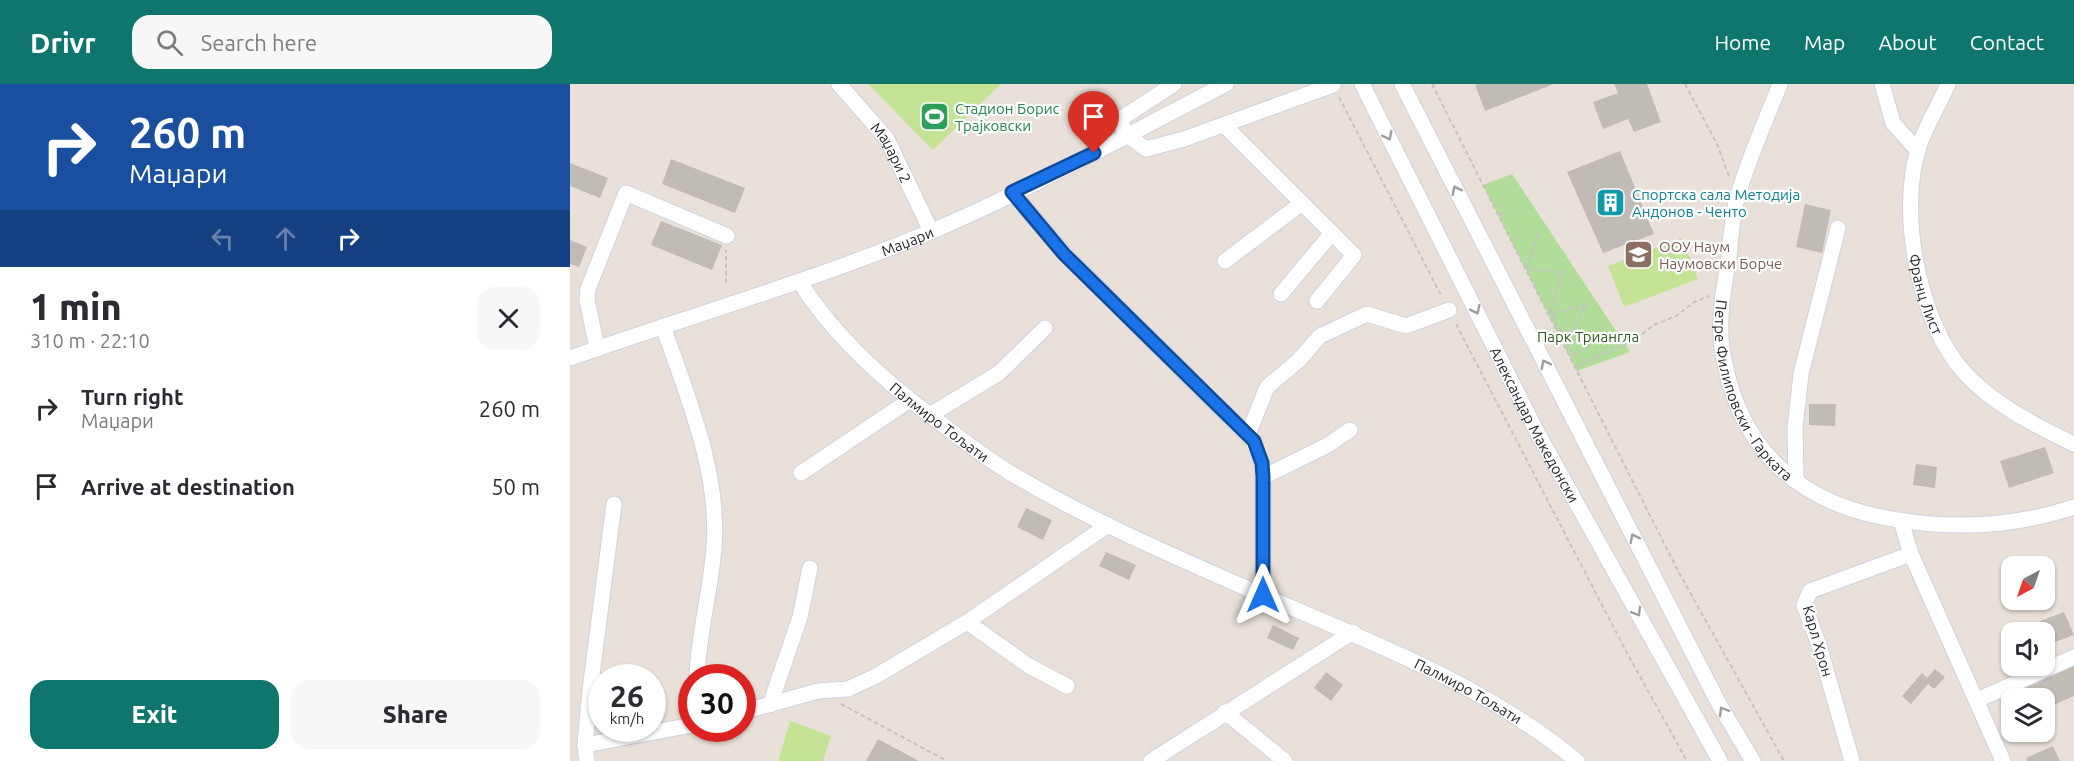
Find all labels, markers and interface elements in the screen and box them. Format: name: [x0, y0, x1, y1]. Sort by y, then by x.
search box: [132, 15, 552, 69]
icon: search: [153, 26, 186, 59]
text: Drivr: [30, 27, 96, 58]
text: Search here: [201, 30, 317, 55]
text: Home: [1714, 30, 1771, 54]
text: Map: [1804, 30, 1845, 54]
text: About: [1878, 30, 1937, 54]
text: Contact: [1970, 30, 2044, 54]
pin: [1068, 91, 1119, 153]
place label: Стадион Борис Трајковски: [955, 100, 1060, 134]
icon: arrive: [1077, 100, 1110, 133]
sports icon: Стадион Борис Трајковски: [918, 101, 950, 133]
icon: right: [30, 108, 108, 186]
text: 260 m: [129, 109, 246, 156]
street label: Маџари 2: [868, 119, 915, 185]
one-way arrow: [1381, 130, 1392, 141]
text: Маџари: [129, 158, 228, 188]
one-way arrow: [1452, 186, 1463, 197]
place label: Спортска сала Методија Андонов - Ченто: [1632, 186, 1800, 220]
building icon: Спортска сала Методија Андонов - Ченто: [1595, 187, 1627, 219]
icon: left: [206, 222, 239, 255]
icon: ahead: [269, 222, 302, 255]
icon: right: [332, 222, 365, 255]
street label: Маџари: [879, 223, 936, 259]
place label: ООУ Наум Наумовски Борче: [1659, 238, 1782, 272]
school or university icon: ООУ Наум Наумовски Борче: [1622, 239, 1654, 271]
street label: Франц Лист: [1906, 252, 1947, 337]
text: 1 min: [30, 286, 122, 327]
button: close: [477, 287, 540, 350]
street label: Петре Филиповски - Гарката: [1712, 299, 1796, 484]
one-way arrow: [1469, 304, 1481, 315]
park label: Парк Триангла: [1537, 328, 1639, 345]
text: 310 m · 22:10: [30, 329, 150, 352]
street label: Александар Македонски: [1487, 344, 1583, 505]
one-way arrow: [1540, 359, 1552, 370]
street label: Палмиро Тољати: [887, 378, 992, 465]
text: Turn right: [81, 384, 183, 409]
icon: right: [30, 392, 63, 425]
text: 260 m: [479, 396, 540, 421]
text: Маџари: [81, 409, 154, 432]
icon: arrive: [30, 470, 63, 503]
text: Arrive at destination: [81, 474, 295, 499]
text: 50 m: [491, 474, 540, 499]
one-way arrow: [1630, 533, 1641, 544]
north arrow: [2001, 556, 2055, 610]
map controls: [2001, 556, 2055, 742]
position arrow: [1231, 563, 1295, 627]
street label: Карл Хрон: [1800, 603, 1836, 679]
one-way arrow: [1630, 606, 1642, 616]
button: sound: [2001, 622, 2055, 676]
street label: Палмиро Тољати: [1412, 654, 1525, 727]
speed limit sign: 30: [678, 664, 756, 742]
text: 26: [610, 679, 644, 713]
button: Exit: [30, 680, 279, 749]
button: Share: [291, 680, 540, 749]
button: layers: [2001, 688, 2055, 742]
one-way arrow: [1719, 707, 1731, 717]
text: km/h: [610, 710, 644, 727]

